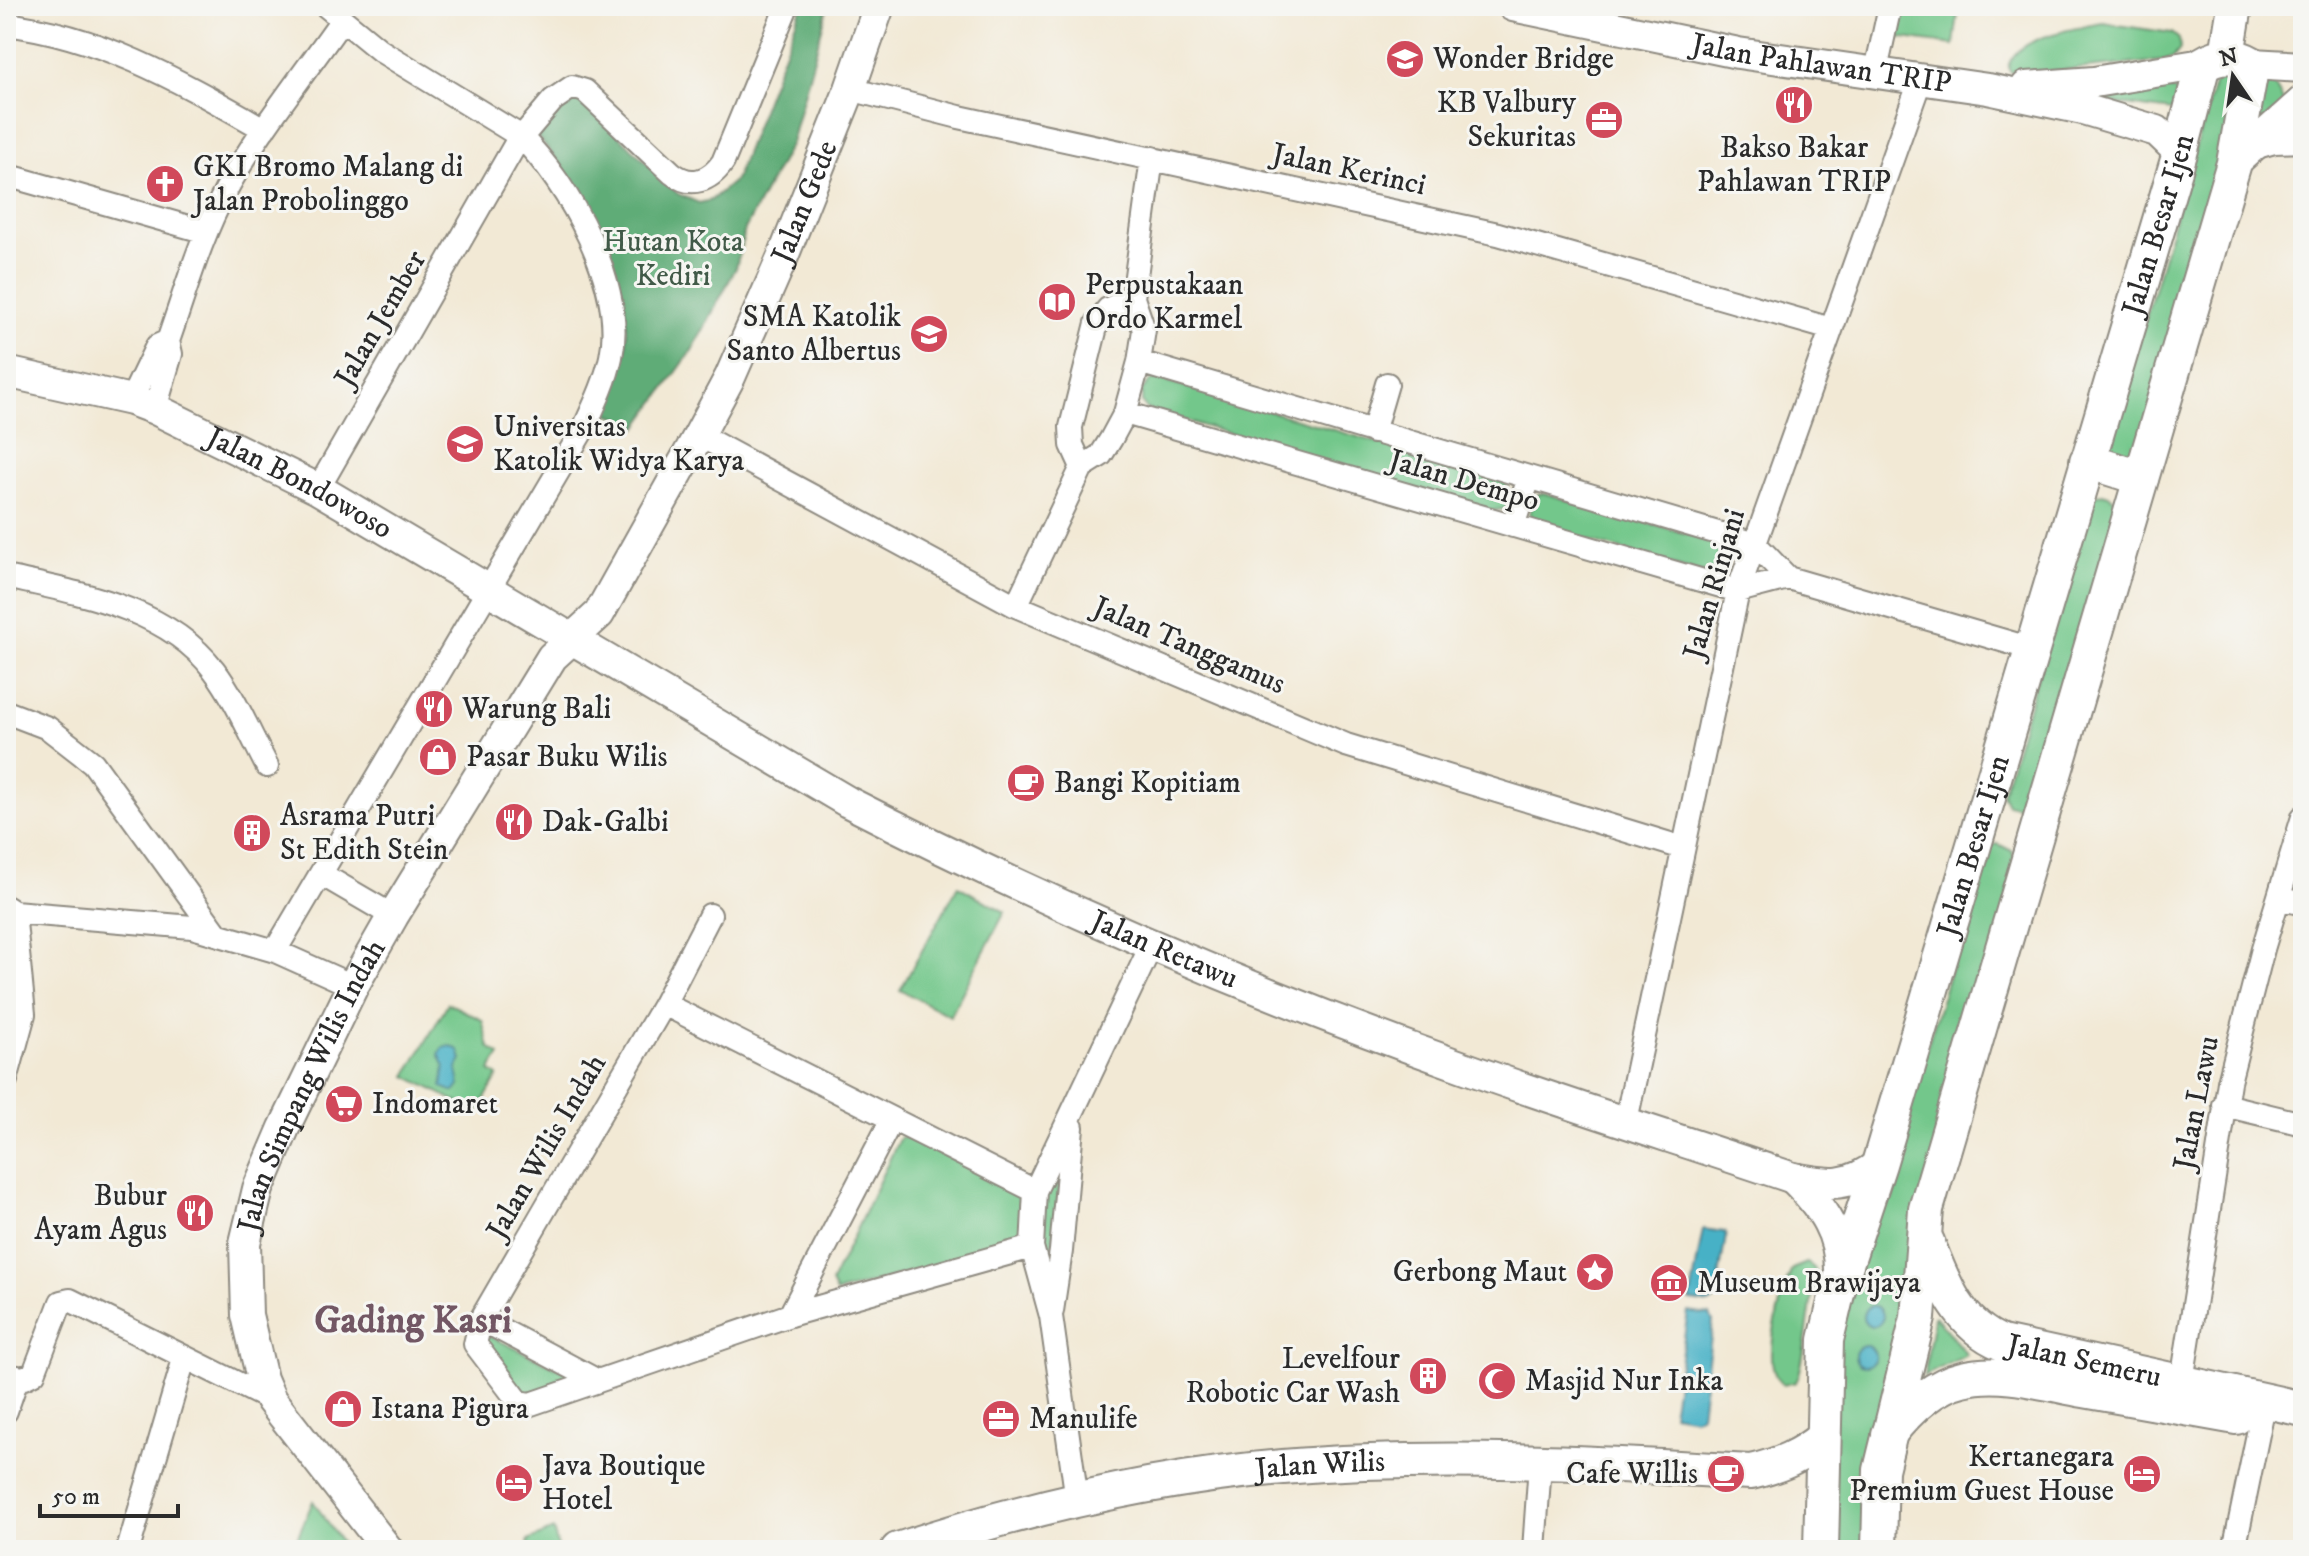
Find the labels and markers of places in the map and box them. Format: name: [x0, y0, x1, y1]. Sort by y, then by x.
school or university icon: Wonder Bridge: [1384, 38, 1426, 80]
place label: Wonder Bridge: [1432, 41, 1614, 78]
restaurant icon: Bakso Bakar Pahlawan TRIP: [1773, 84, 1815, 126]
place label: KB Valbury Sekuritas: [1437, 85, 1577, 156]
office icon: KB Valbury Sekuritas: [1583, 99, 1625, 141]
place label: Bakso Bakar Pahlawan TRIP: [1697, 130, 1891, 201]
place label: GKI Bromo Malang di Jalan Probolinggo: [190, 149, 463, 220]
church icon: GKI Bromo Malang di Jalan Probolinggo: [144, 163, 186, 205]
place label: Perpustakaan Ordo Karmel: [1085, 267, 1244, 338]
library icon: Perpustakaan Ordo Karmel: [1036, 281, 1078, 323]
place label: SMA Katolik Santo Albertus: [727, 299, 901, 370]
school or university icon: SMA Katolik Santo Albertus: [908, 313, 950, 355]
place label: Universitas Katolik Widya Karya: [493, 409, 745, 480]
school or university icon: Universitas Katolik Widya Karya: [444, 423, 486, 465]
restaurant icon: Warung Bali: [413, 688, 455, 730]
place label: Warung Bali: [461, 691, 611, 728]
shop icon: Pasar Buku Wilis: [417, 736, 459, 778]
place label: Pasar Buku Wilis: [466, 739, 668, 776]
cafe icon: Bangi Kopitiam: [1005, 762, 1047, 804]
place label: Bangi Kopitiam: [1054, 765, 1241, 802]
place label: Asrama Putri St Edith Stein: [280, 798, 449, 869]
restaurant icon: Dak-Galbi: [493, 801, 535, 843]
place label: Dak-Galbi: [542, 804, 669, 841]
building icon: Asrama Putri St Edith Stein: [231, 812, 273, 854]
supermarket icon: Indomaret: [323, 1083, 365, 1125]
place label: Indomaret: [372, 1086, 498, 1123]
place label: Bubur Ayam Agus: [34, 1178, 167, 1249]
restaurant icon: Bubur Ayam Agus: [174, 1192, 216, 1234]
place icon: Gerbong Maut: [1574, 1251, 1616, 1293]
place label: Gerbong Maut: [1393, 1254, 1567, 1291]
museum icon: Museum Brawijaya: [1648, 1262, 1690, 1304]
place label: Museum Brawijaya: [1697, 1265, 1921, 1302]
place label: Levelfour Robotic Car Wash: [1186, 1341, 1400, 1412]
building icon: Levelfour Robotic Car Wash: [1407, 1355, 1449, 1397]
mosque icon: Masjid Nur Inka: [1476, 1360, 1518, 1402]
place label: Masjid Nur Inka: [1525, 1363, 1723, 1400]
shop icon: Istana Pigura: [322, 1388, 364, 1430]
place label: Istana Pigura: [371, 1391, 529, 1428]
office icon: Manulife: [980, 1398, 1022, 1440]
place label: Manulife: [1029, 1401, 1138, 1438]
place label: Kertanegara Premium Guest House: [1849, 1439, 2114, 1510]
place label: Java Boutique Hotel: [539, 1448, 706, 1519]
cafe icon: Cafe Willis: [1705, 1453, 1747, 1495]
hotel icon: Kertanegara Premium Guest House: [2121, 1453, 2163, 1495]
place label: Cafe Willis: [1566, 1456, 1698, 1493]
hotel icon: Java Boutique Hotel: [493, 1462, 535, 1504]

